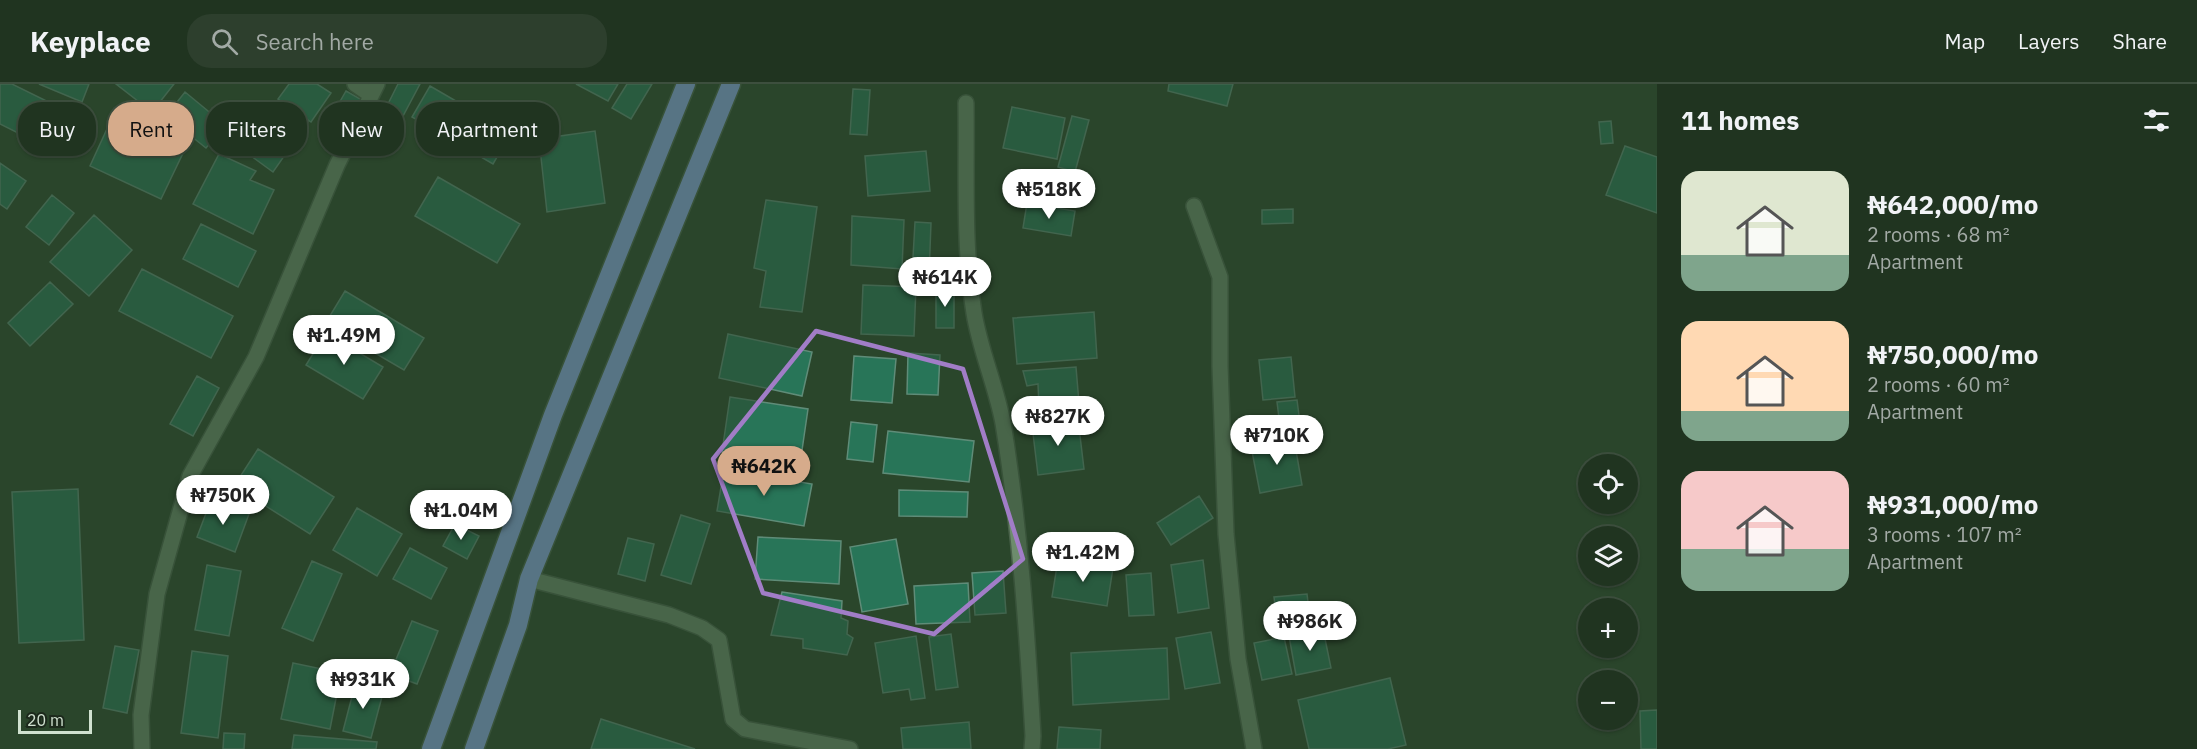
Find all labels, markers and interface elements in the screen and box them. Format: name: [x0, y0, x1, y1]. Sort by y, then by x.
search box: [187, 14, 607, 68]
text: Keyplace: [30, 23, 151, 60]
icon: search: [208, 25, 241, 58]
text: Search here: [256, 27, 374, 56]
text: Map: [1945, 27, 1985, 55]
text: Layers: [2018, 27, 2080, 55]
text: Share: [2113, 27, 2167, 55]
chip: Buy: [18, 102, 96, 156]
chip: Rent: [108, 102, 194, 156]
chip: Filters: [206, 102, 307, 156]
chip: New: [319, 102, 404, 156]
chip: Apartment: [416, 102, 559, 156]
text: 11 homes: [1681, 103, 1799, 137]
icon: filters: [2140, 104, 2173, 137]
pin: ₦518K: [1007, 169, 1091, 220]
text: ₦518K: [1016, 175, 1082, 202]
text: ₦642,000/mo: [1867, 187, 2038, 221]
icon: home: [1729, 195, 1801, 267]
text: 2 rooms · 68 m²: [1867, 221, 2010, 248]
text: Apartment: [1867, 248, 1963, 275]
pin: ₦614K: [903, 257, 987, 308]
text: ₦614K: [912, 263, 978, 290]
pin: ₦1.49M: [295, 315, 393, 366]
text: ₦1.49M: [307, 321, 381, 348]
text: ₦750,000/mo: [1867, 337, 2038, 371]
icon: home: [1729, 345, 1801, 417]
text: 2 rooms · 60 m²: [1867, 371, 2010, 398]
pin: ₦827K: [1016, 396, 1100, 447]
text: Apartment: [1867, 398, 1963, 425]
text: ₦827K: [1025, 402, 1091, 429]
pin: ₦710K: [1235, 415, 1319, 466]
text: ₦710K: [1244, 421, 1310, 448]
pin: ₦642K: [722, 446, 806, 497]
text: ₦642K: [731, 452, 797, 479]
map controls: [1578, 454, 1638, 730]
button: locate: [1578, 454, 1638, 514]
pin: ₦750K: [181, 475, 265, 526]
text: ₦750K: [190, 481, 256, 508]
text: ₦931,000/mo: [1867, 487, 2038, 521]
pin: ₦1.04M: [412, 490, 510, 541]
icon: home: [1729, 495, 1801, 567]
text: ₦1.04M: [424, 496, 498, 523]
text: 3 rooms · 107 m²: [1867, 521, 2022, 548]
button: layers: [1578, 526, 1638, 586]
pin: ₦1.42M: [1034, 532, 1132, 583]
text: ₦1.42M: [1046, 538, 1120, 565]
text: Apartment: [1867, 548, 1963, 575]
button: +: [1578, 598, 1638, 658]
pin: ₦986K: [1268, 601, 1352, 652]
text: ₦986K: [1277, 607, 1343, 634]
pin: ₦931K: [321, 659, 405, 710]
text: ₦931K: [330, 665, 396, 692]
button: −: [1578, 670, 1638, 730]
scale bar: [18, 707, 92, 734]
text: 20 m: [27, 710, 64, 730]

